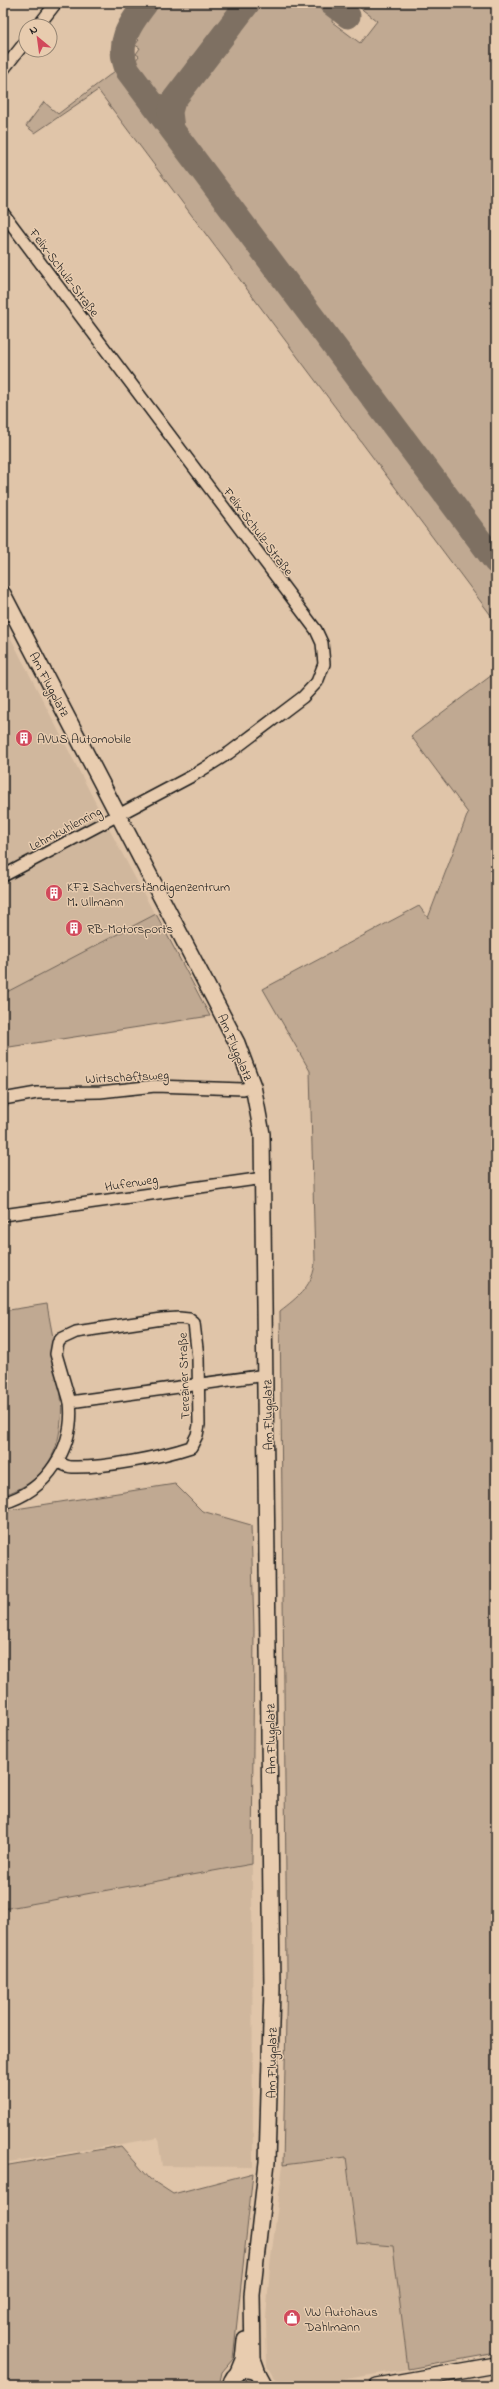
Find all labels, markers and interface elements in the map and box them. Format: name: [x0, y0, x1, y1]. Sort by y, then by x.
north arrow: [18, 18, 58, 58]
text: N: [27, 21, 41, 39]
street label: Felix-Schulz-Straße: [24, 224, 103, 321]
street label: Felix-Schulz-Straße: [218, 483, 297, 580]
street label: Am Flugplatz: [23, 649, 74, 721]
building icon: AVUS Automobile: [14, 728, 34, 748]
place label: AVUS Automobile: [37, 730, 131, 749]
street label: Lehmkuhlenring: [26, 802, 106, 857]
place label: KFZ Sachverständigenzentrum M. Ullmann: [67, 878, 230, 912]
building icon: KFZ Sachverständigenzentrum M. Ullmann: [44, 883, 64, 903]
building icon: RB-Motorsports: [64, 918, 84, 938]
place label: RB-Motorsports: [87, 920, 173, 939]
street label: Am Flugplatz: [211, 1011, 257, 1085]
street label: Wirtschaftsweg: [85, 1066, 170, 1090]
street label: Hufenweg: [103, 1170, 159, 1198]
street label: Tereziner Straße: [173, 1332, 196, 1420]
street label: Am Flugplatz: [258, 1379, 280, 1451]
street label: Am Flugplatz: [261, 1703, 283, 1775]
street label: Am Flugplatz: [262, 2027, 284, 2099]
place label: VW Autohaus Dahlmann: [304, 2303, 378, 2337]
shop icon: VW Autohaus Dahlmann: [282, 2308, 302, 2328]

